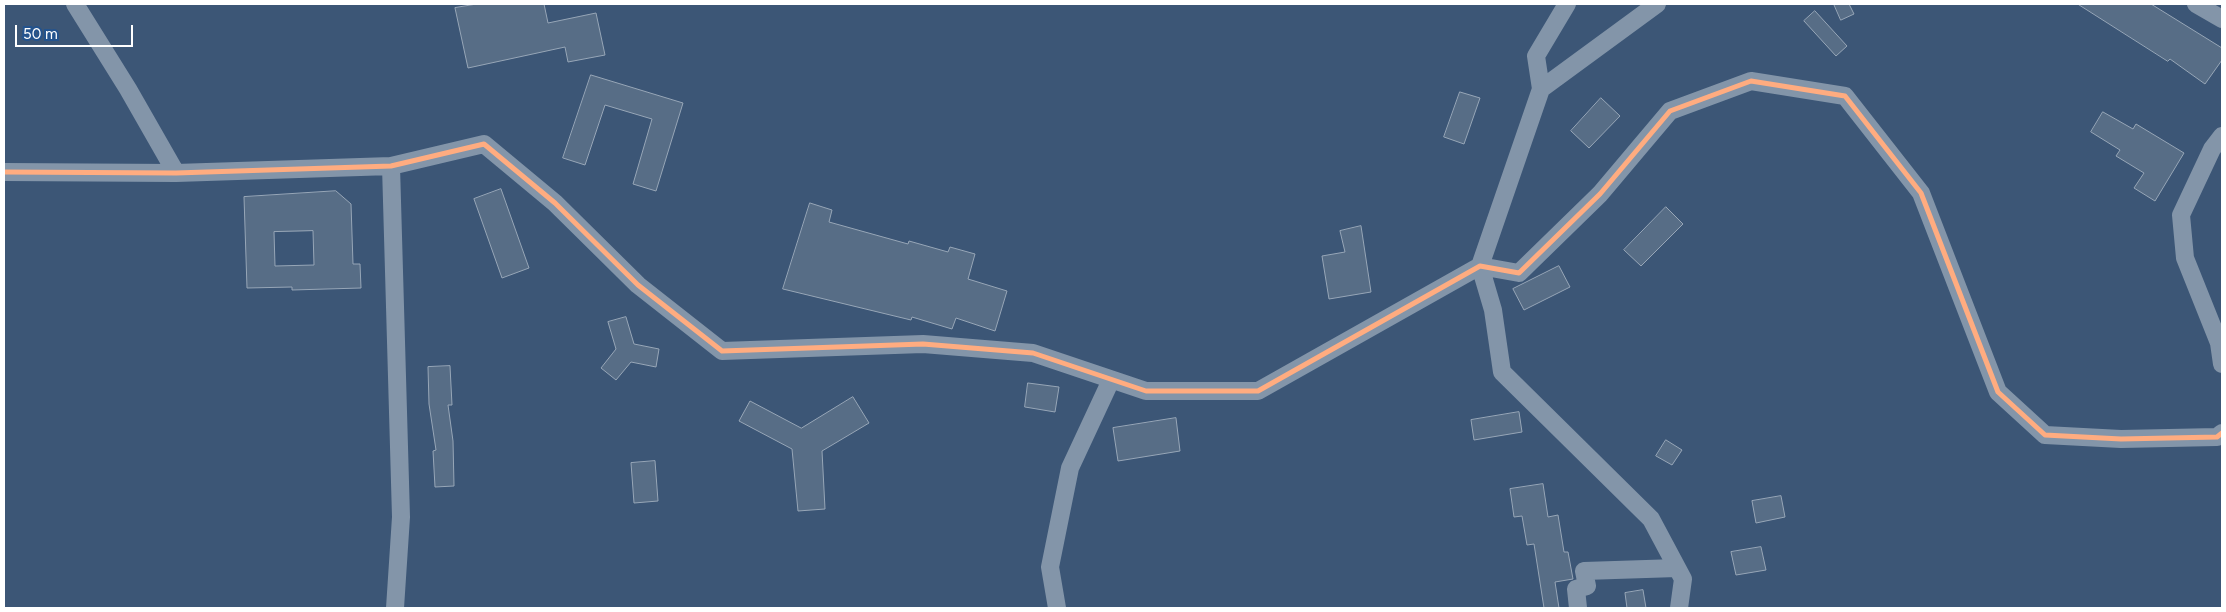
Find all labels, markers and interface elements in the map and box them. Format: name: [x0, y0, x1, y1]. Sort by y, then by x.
scale bar: [18, 15, 135, 47]
text: 50 m: [23, 25, 58, 43]

